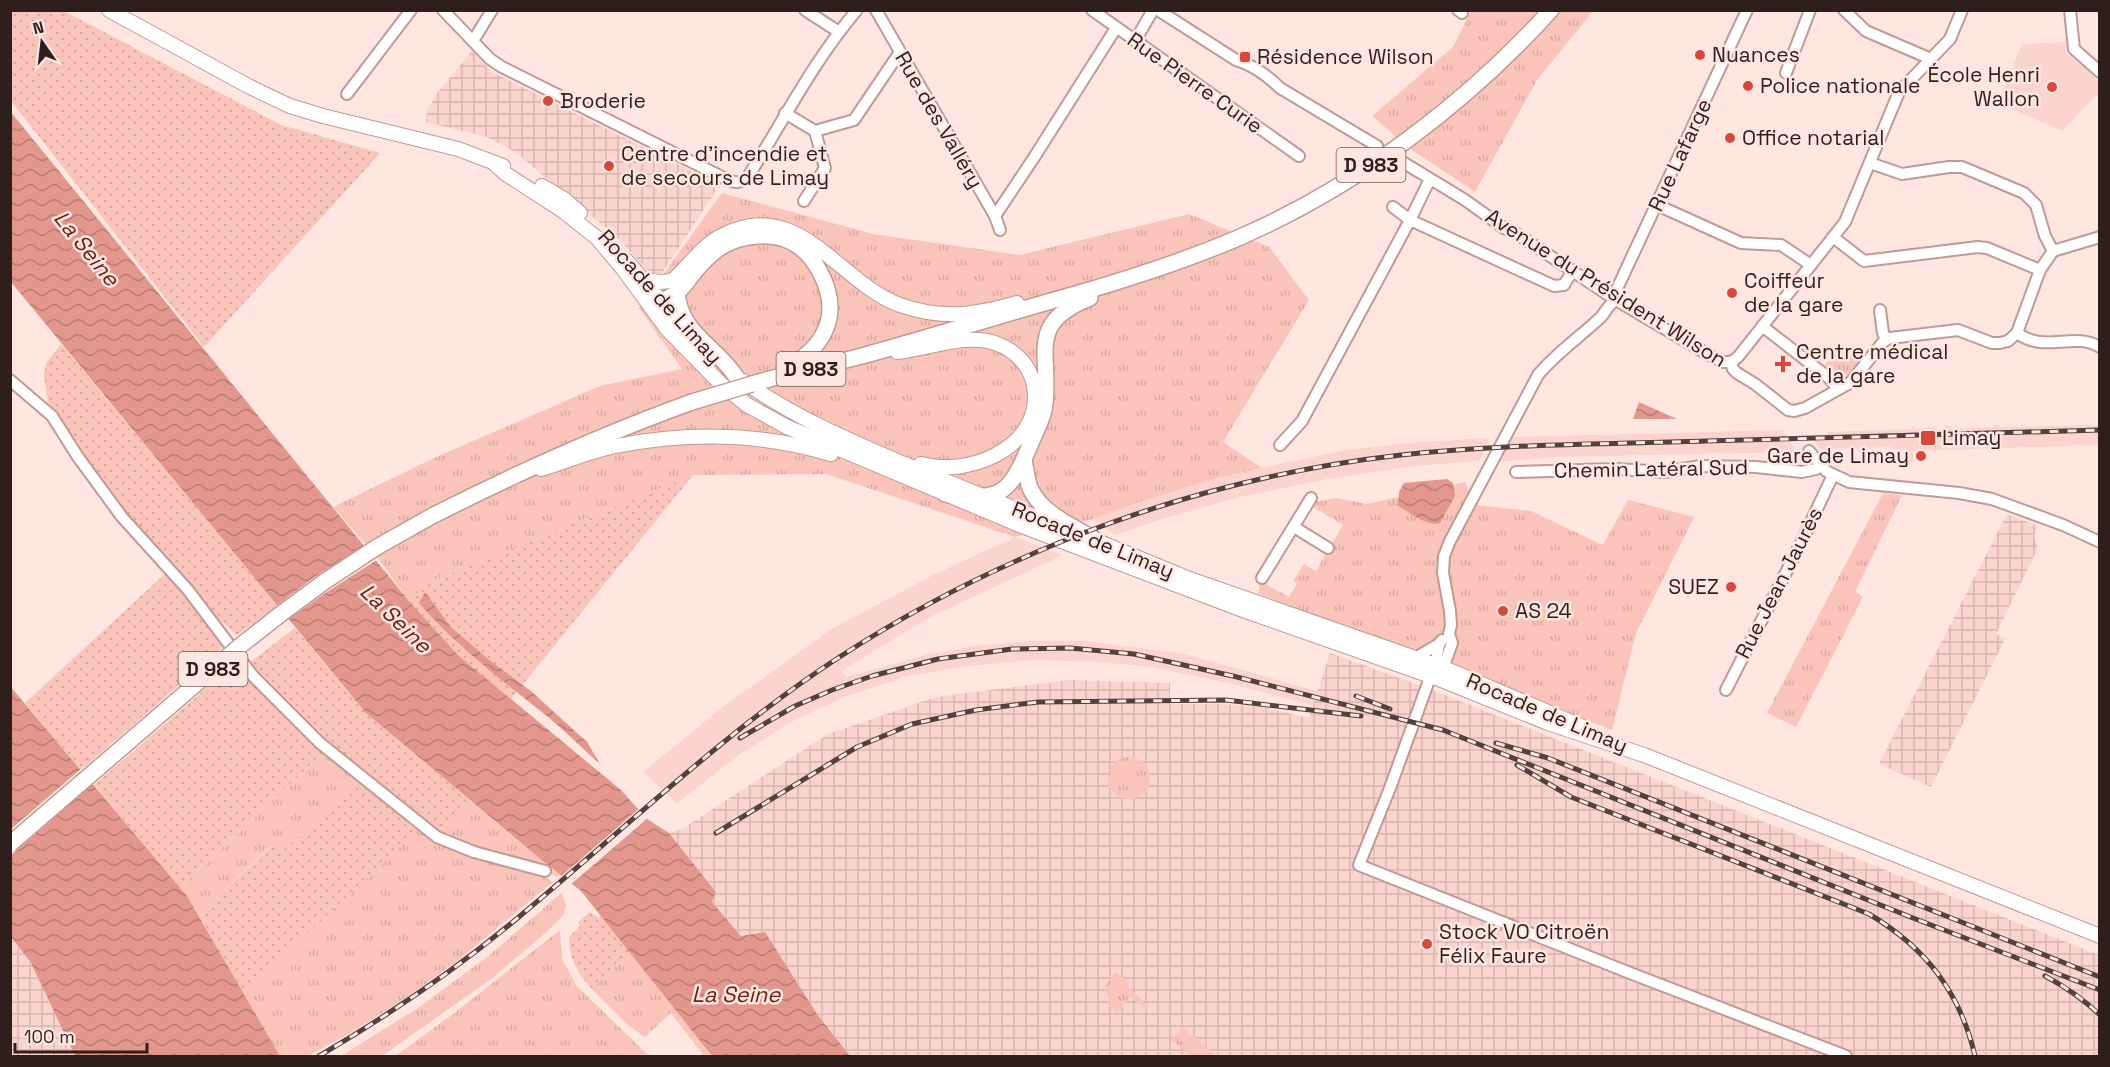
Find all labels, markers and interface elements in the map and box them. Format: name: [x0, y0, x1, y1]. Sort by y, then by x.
north arrow: [12, 12, 72, 72]
text: N: [31, 16, 46, 39]
street label: Rue Pierre Curie: [1122, 26, 1268, 139]
place label: Nuances: [1712, 41, 1800, 68]
place label: Résidence Wilson: [1257, 43, 1434, 70]
street label: Rue des Valléry: [889, 46, 990, 193]
marker: Nuances: [1693, 48, 1707, 62]
marker: Résidence Wilson: [1238, 50, 1252, 64]
place label: École Henri Wallon: [1928, 61, 2040, 112]
place label: Police nationale: [1760, 72, 1921, 99]
marker: Police nationale: [1741, 79, 1755, 93]
marker: École Henri Wallon: [2045, 80, 2059, 94]
place label: Broderie: [560, 87, 646, 114]
marker: Broderie: [541, 94, 555, 108]
street label: Rue Lafarge: [1642, 94, 1717, 216]
place label: Office notarial: [1742, 124, 1885, 151]
marker: Office notarial: [1723, 131, 1737, 145]
place label: Centre d'incendie et de secours de Limay: [621, 140, 829, 191]
road number: D 983: [1336, 148, 1406, 182]
marker: Centre d'incendie et de secours de Limay: [602, 159, 616, 173]
street label: Avenue du Président Wilson: [1481, 202, 1732, 373]
water label: La Seine: [48, 205, 126, 292]
street label: Rocade de Limay: [593, 223, 728, 370]
place label: Coiffeur de la gare: [1744, 267, 1844, 318]
marker: Coiffeur de la gare: [1725, 286, 1739, 300]
place label: Centre médical de la gare: [1796, 338, 1948, 389]
road number: D 983: [776, 352, 846, 386]
marker: Centre médical de la gare: [1774, 355, 1792, 373]
place label: Limay: [1942, 424, 2001, 451]
marker: Limay: [1919, 429, 1937, 447]
place label: Gare de Limay: [1767, 442, 1909, 469]
marker: Gare de Limay: [1914, 449, 1928, 463]
street label: Chemin Latéral Sud: [1554, 453, 1748, 484]
street label: Rocade de Limay: [1008, 495, 1178, 584]
street label: Rue Jean Jaurès: [1729, 503, 1828, 663]
place label: SUEZ: [1668, 573, 1719, 600]
water label: La Seine: [354, 577, 438, 660]
marker: SUEZ: [1724, 580, 1738, 594]
place label: AS 24: [1515, 597, 1572, 624]
marker: AS 24: [1496, 604, 1510, 618]
road number: D 983: [178, 652, 248, 686]
street label: Rocade de Limay: [1462, 666, 1632, 759]
place label: Stock VO Citroën Félix Faure: [1439, 918, 1609, 969]
marker: Stock VO Citroën Félix Faure: [1420, 937, 1434, 951]
water label: La Seine: [692, 980, 781, 1008]
scale bar: [15, 1016, 147, 1054]
text: 100 m: [24, 1025, 75, 1048]

